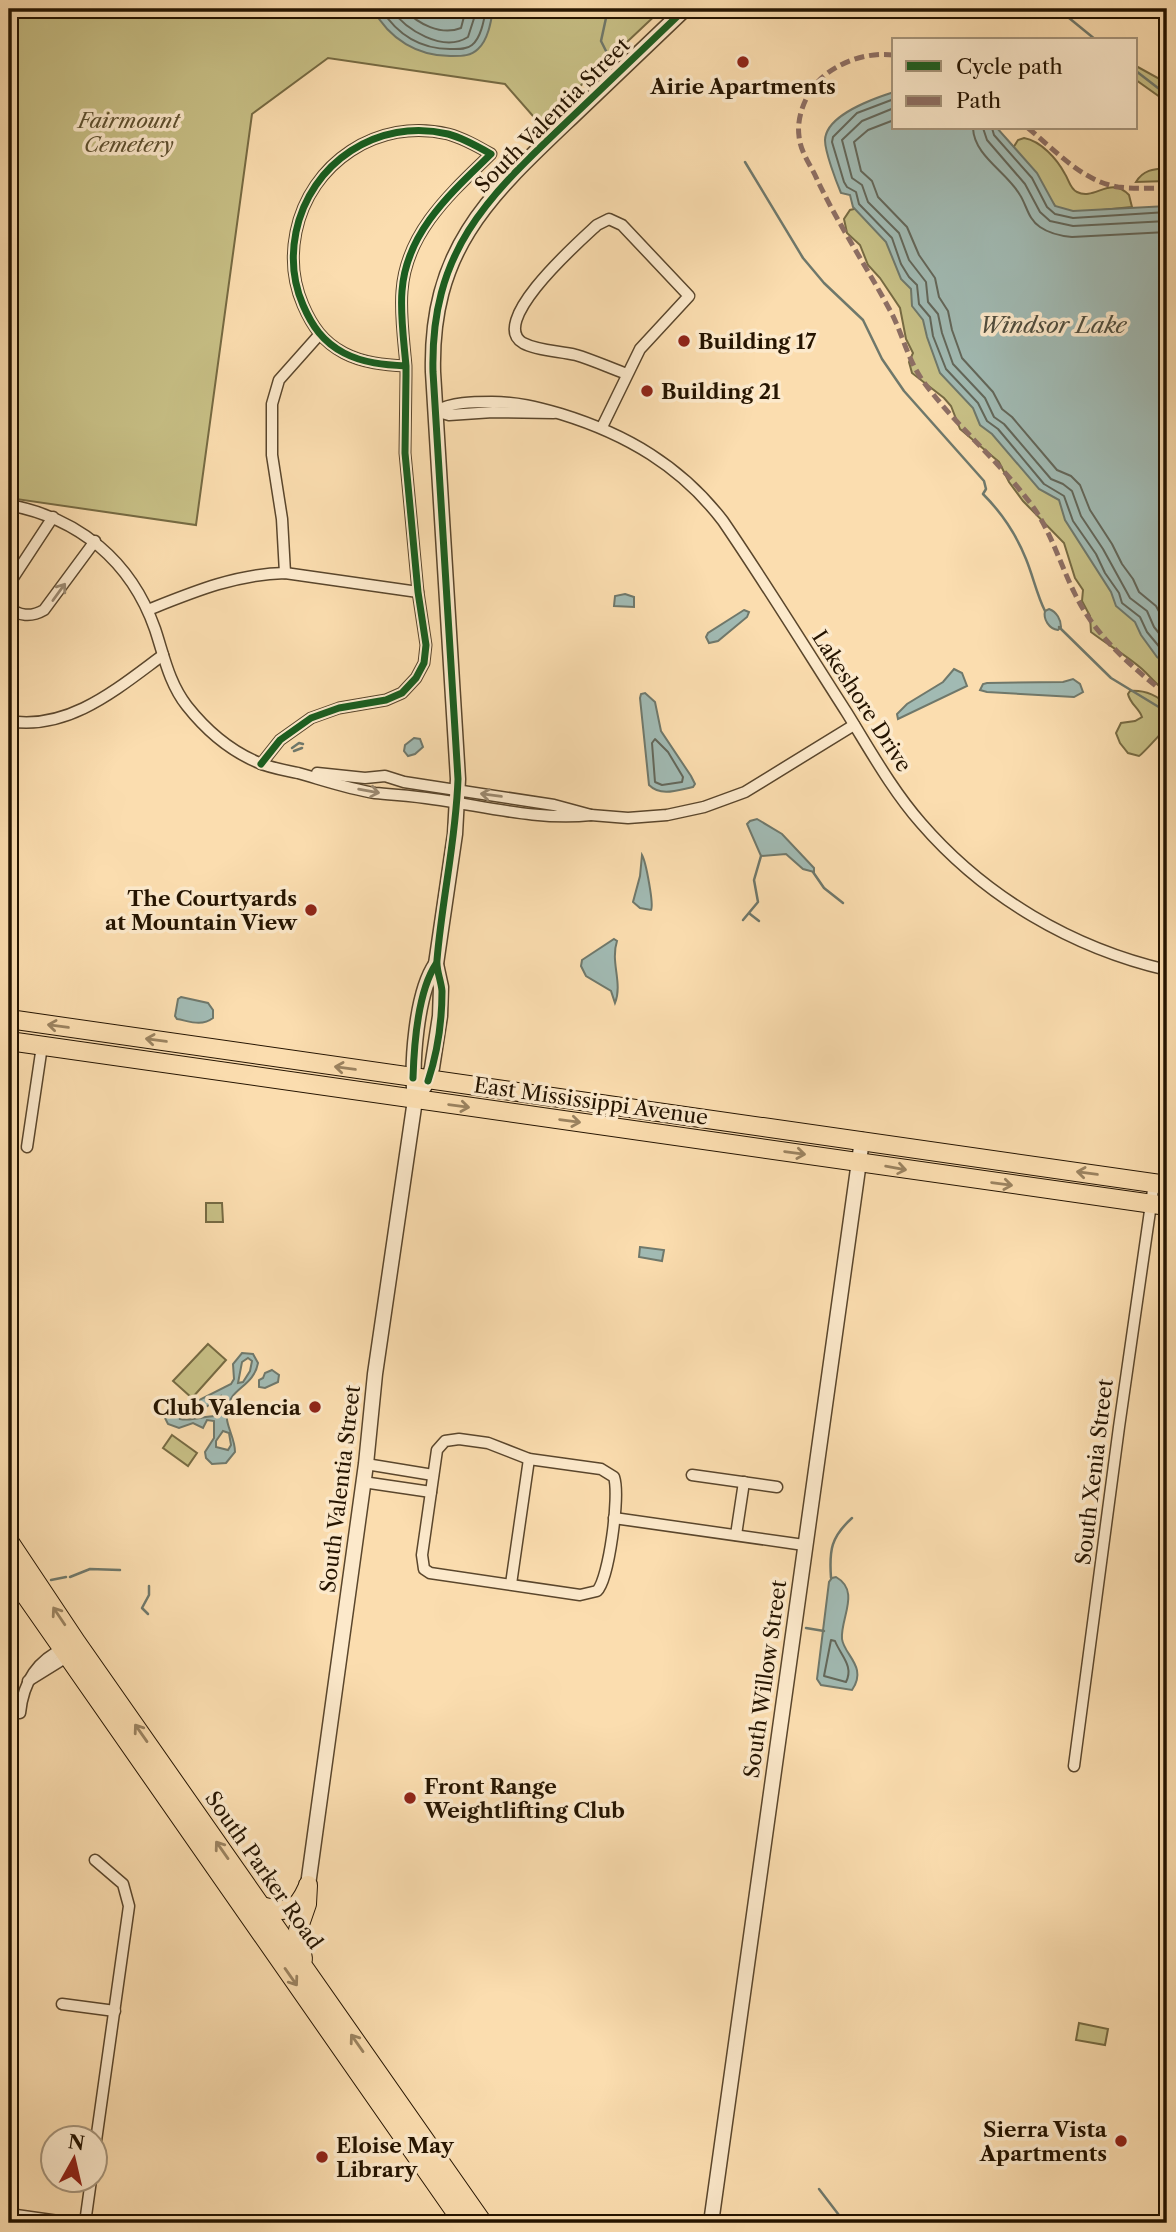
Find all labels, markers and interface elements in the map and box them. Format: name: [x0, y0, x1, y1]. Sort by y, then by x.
street label: South Valentia Street: [469, 32, 635, 198]
legend: [892, 38, 1138, 130]
marker: Airie Apartments: [735, 54, 751, 70]
text: Cycle path: [956, 54, 1063, 79]
place label: Airie Apartments: [649, 74, 836, 99]
text: Path: [956, 88, 1001, 113]
park label: Fairmount Cemetery: [76, 108, 181, 157]
water label: Windsor Lake: [979, 311, 1128, 339]
place label: Building 17: [698, 329, 816, 354]
marker: Building 17: [676, 333, 692, 349]
place label: Building 21: [661, 379, 781, 404]
marker: Building 21: [639, 383, 655, 399]
one-way arrow: [51, 583, 66, 602]
street label: Lakeshore Drive: [807, 626, 917, 776]
one-way arrow: [357, 785, 380, 798]
one-way arrow: [480, 789, 502, 802]
place label: The Courtyards at Mountain View: [105, 886, 298, 935]
marker: The Courtyards at Mountain View: [303, 902, 319, 918]
one-way arrow: [47, 1020, 70, 1033]
one-way arrow: [145, 1034, 168, 1047]
one-way arrow: [335, 1061, 357, 1074]
street label: East Mississippi Avenue: [472, 1072, 710, 1130]
one-way arrow: [447, 1099, 470, 1112]
one-way arrow: [558, 1115, 581, 1128]
one-way arrow: [783, 1146, 806, 1159]
one-way arrow: [884, 1162, 907, 1175]
one-way arrow: [1076, 1166, 1098, 1179]
one-way arrow: [990, 1178, 1013, 1191]
street label: South Xenia Street: [1070, 1377, 1118, 1566]
street label: South Valentia Street: [315, 1383, 365, 1594]
place label: Club Valencia: [153, 1395, 302, 1420]
marker: Club Valencia: [307, 1399, 323, 1415]
street label: South Willow Street: [739, 1578, 791, 1780]
one-way arrow: [51, 1607, 66, 1626]
one-way arrow: [134, 1724, 148, 1743]
place label: Front Range Weightlifting Club: [423, 1774, 625, 1823]
street label: South Parker Road: [200, 1786, 328, 1954]
marker: Front Range Weightlifting Club: [402, 1790, 418, 1806]
one-way arrow: [215, 1841, 229, 1860]
one-way arrow: [284, 1967, 298, 1986]
one-way arrow: [350, 2034, 364, 2053]
place label: Sierra Vista Apartments: [979, 2117, 1108, 2166]
north arrow: [38, 2124, 108, 2194]
text: N: [67, 2130, 86, 2155]
place label: Eloise May Library: [336, 2133, 455, 2182]
marker: Sierra Vista Apartments: [1113, 2133, 1129, 2149]
marker: Eloise May Library: [314, 2149, 330, 2165]

